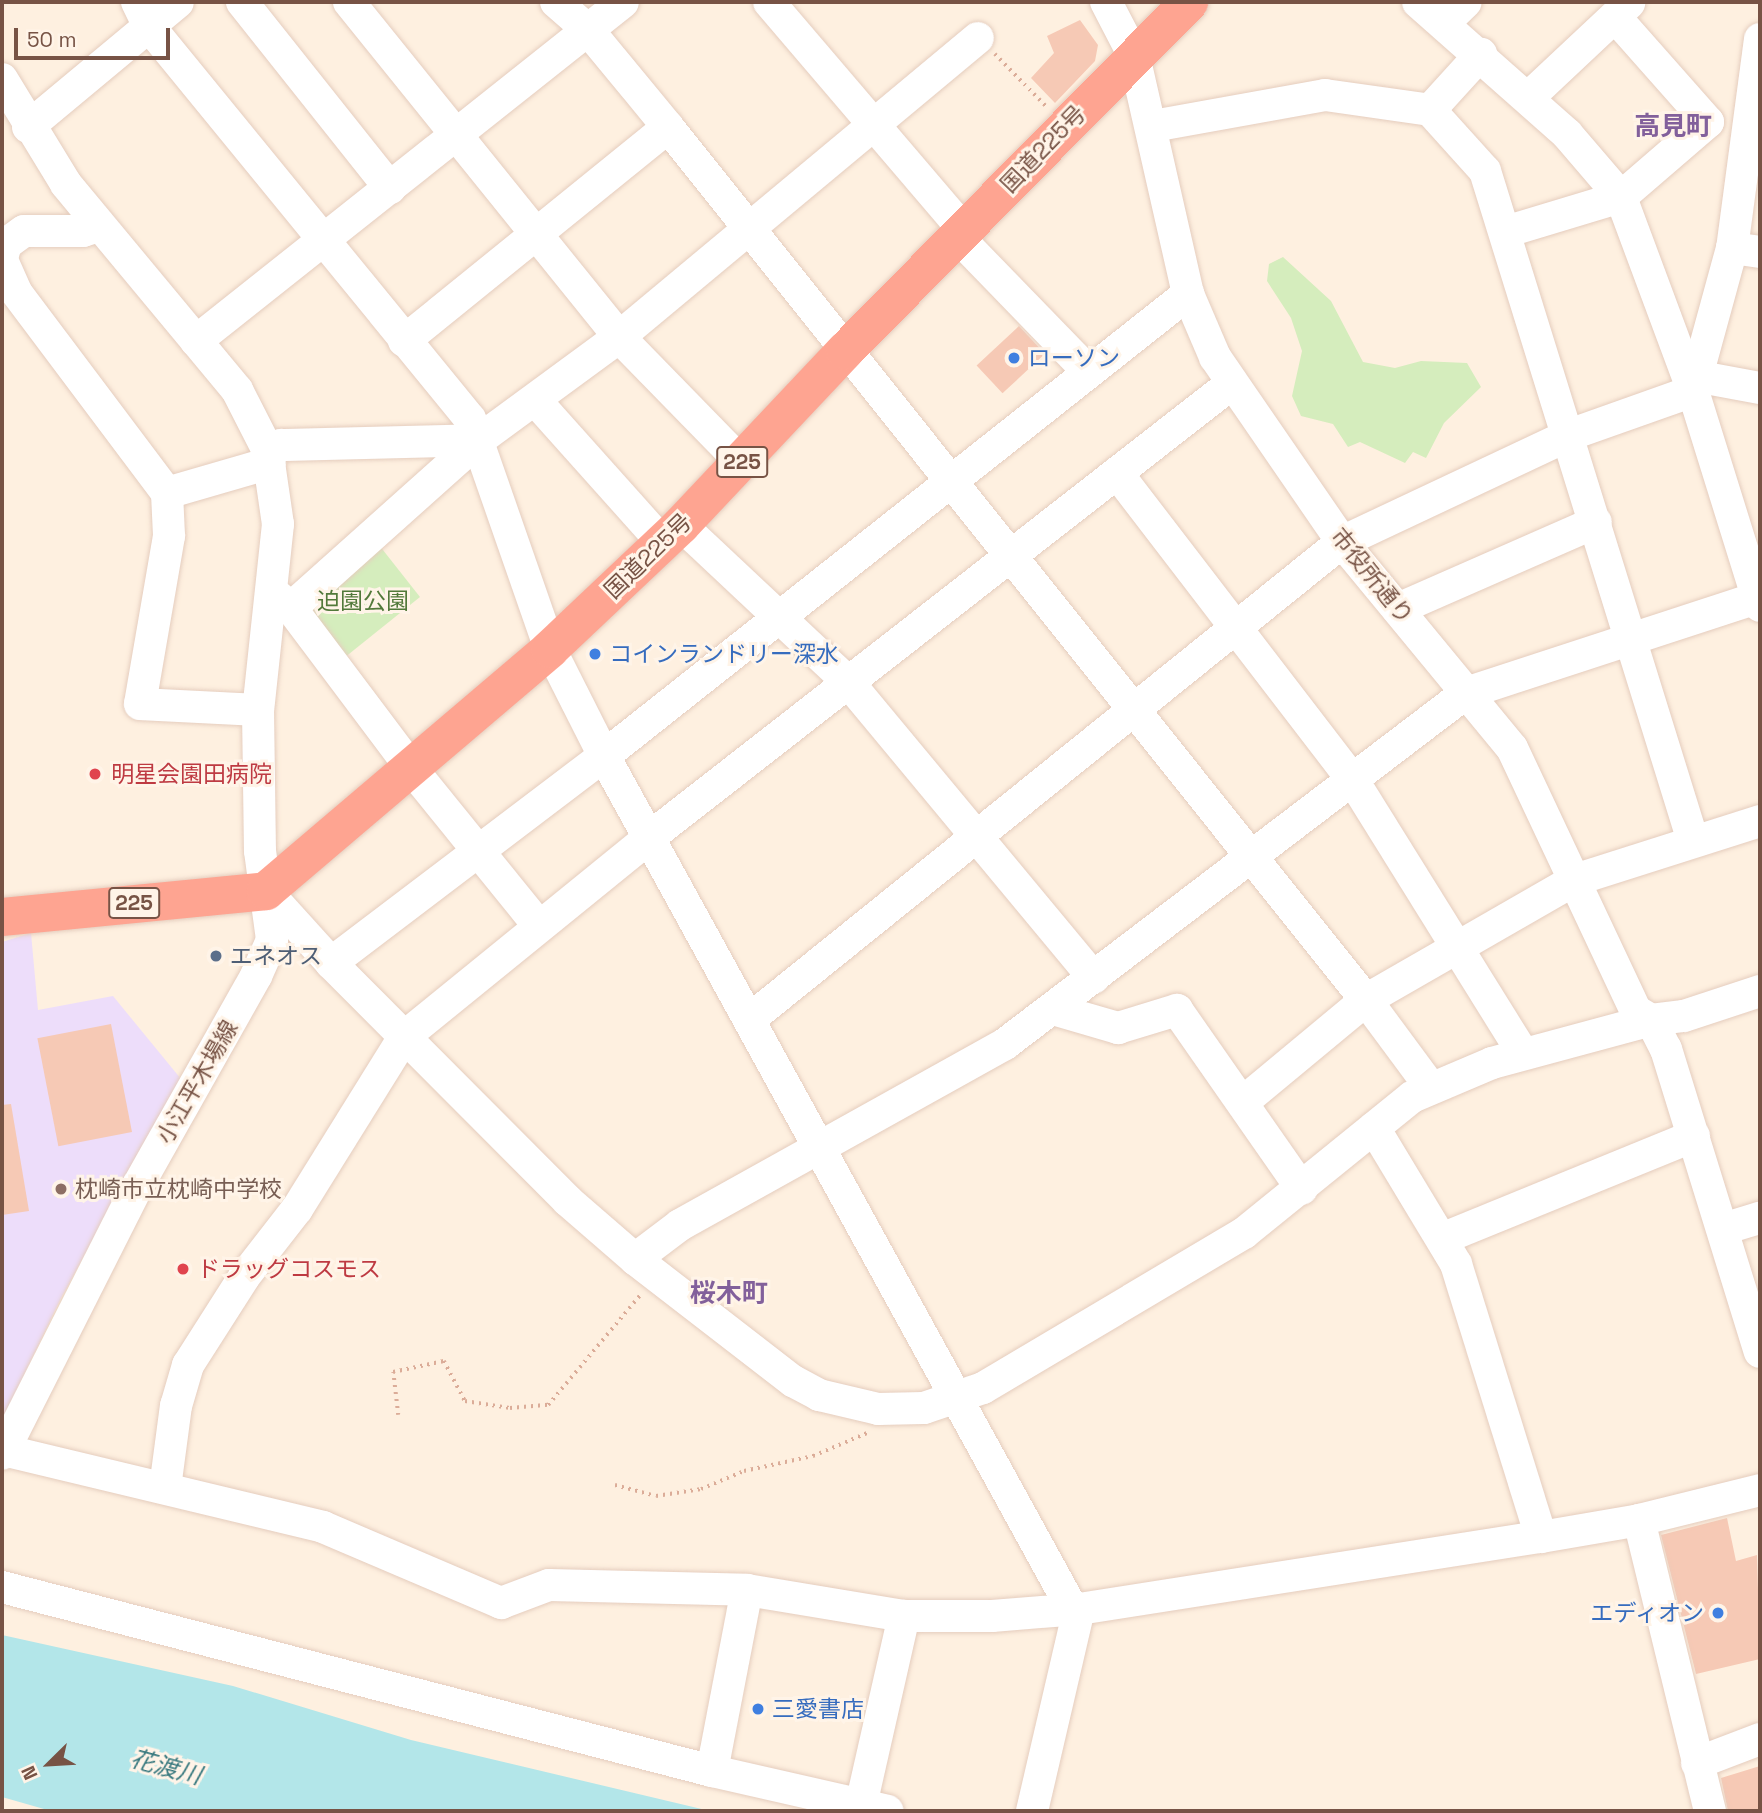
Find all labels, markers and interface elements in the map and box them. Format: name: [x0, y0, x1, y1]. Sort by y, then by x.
scale bar: [18, 14, 173, 58]
text: 50 m: [27, 26, 77, 53]
street label: 国道225号: [995, 100, 1091, 198]
district label: 高見町: [1634, 111, 1712, 143]
place label: ローソン: [1028, 344, 1120, 372]
marker: ローソン: [1006, 350, 1022, 366]
road number: 225: [716, 444, 768, 480]
street label: 国道225号: [599, 508, 697, 604]
street label: 市役所通り: [1325, 523, 1419, 629]
park label: 迫園公園: [317, 587, 409, 615]
place label: コインランドリー深水: [609, 640, 839, 668]
marker: コインランドリー深水: [587, 646, 603, 662]
place label: 明星会園田病院: [111, 760, 272, 788]
marker: 明星会園田病院: [85, 764, 105, 784]
road number: 225: [108, 886, 160, 920]
place label: エネオス: [230, 942, 322, 970]
marker: エネオス: [208, 948, 224, 964]
street label: 小江平木場線: [151, 1015, 243, 1149]
place label: 枕崎市立枕崎中学校: [75, 1175, 282, 1203]
marker: 枕崎市立枕崎中学校: [53, 1181, 69, 1197]
place label: ドラッグコスモス: [197, 1255, 381, 1283]
marker: ドラッグコスモス: [175, 1261, 191, 1277]
district label: 桜木町: [690, 1278, 768, 1310]
place label: エディオン: [1589, 1599, 1704, 1627]
marker: エディオン: [1710, 1605, 1726, 1621]
place label: 三愛書店: [772, 1695, 864, 1723]
marker: 三愛書店: [750, 1701, 766, 1717]
north arrow: [14, 1729, 84, 1799]
water label: 花渡川: [127, 1744, 205, 1790]
text: N: [15, 1762, 43, 1784]

